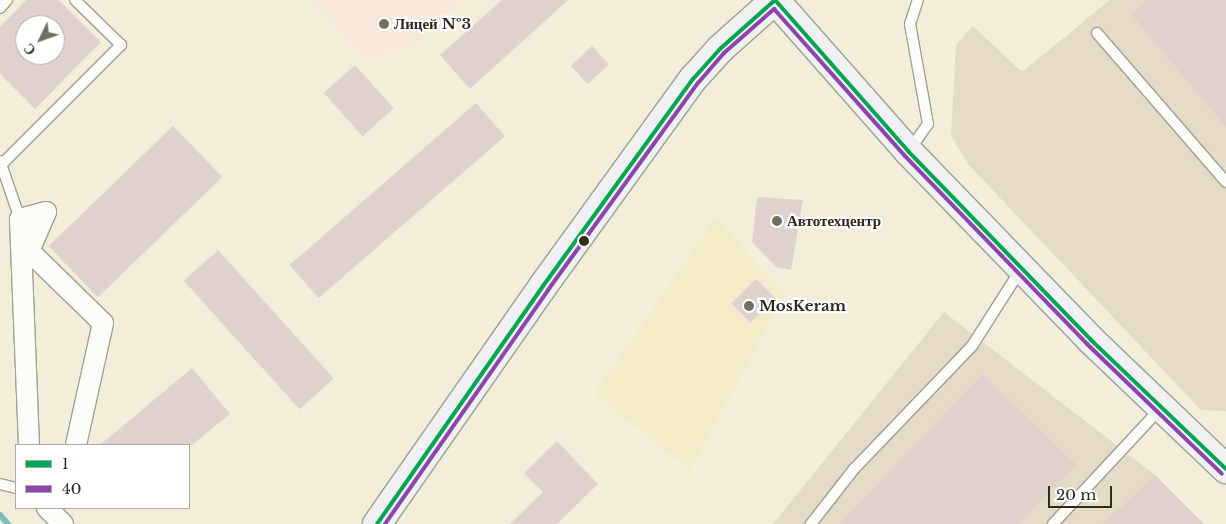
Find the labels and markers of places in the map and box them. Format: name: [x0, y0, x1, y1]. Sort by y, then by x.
place label: Лицей №3: [394, 15, 471, 33]
marker: Лицей №3: [378, 18, 390, 30]
place label: Автотехцентр: [787, 212, 881, 230]
marker: Автотехцентр: [771, 215, 783, 227]
unlabelled marker: [579, 236, 589, 246]
place label: MosKeram: [759, 297, 846, 315]
marker: MosKeram: [743, 300, 755, 312]

